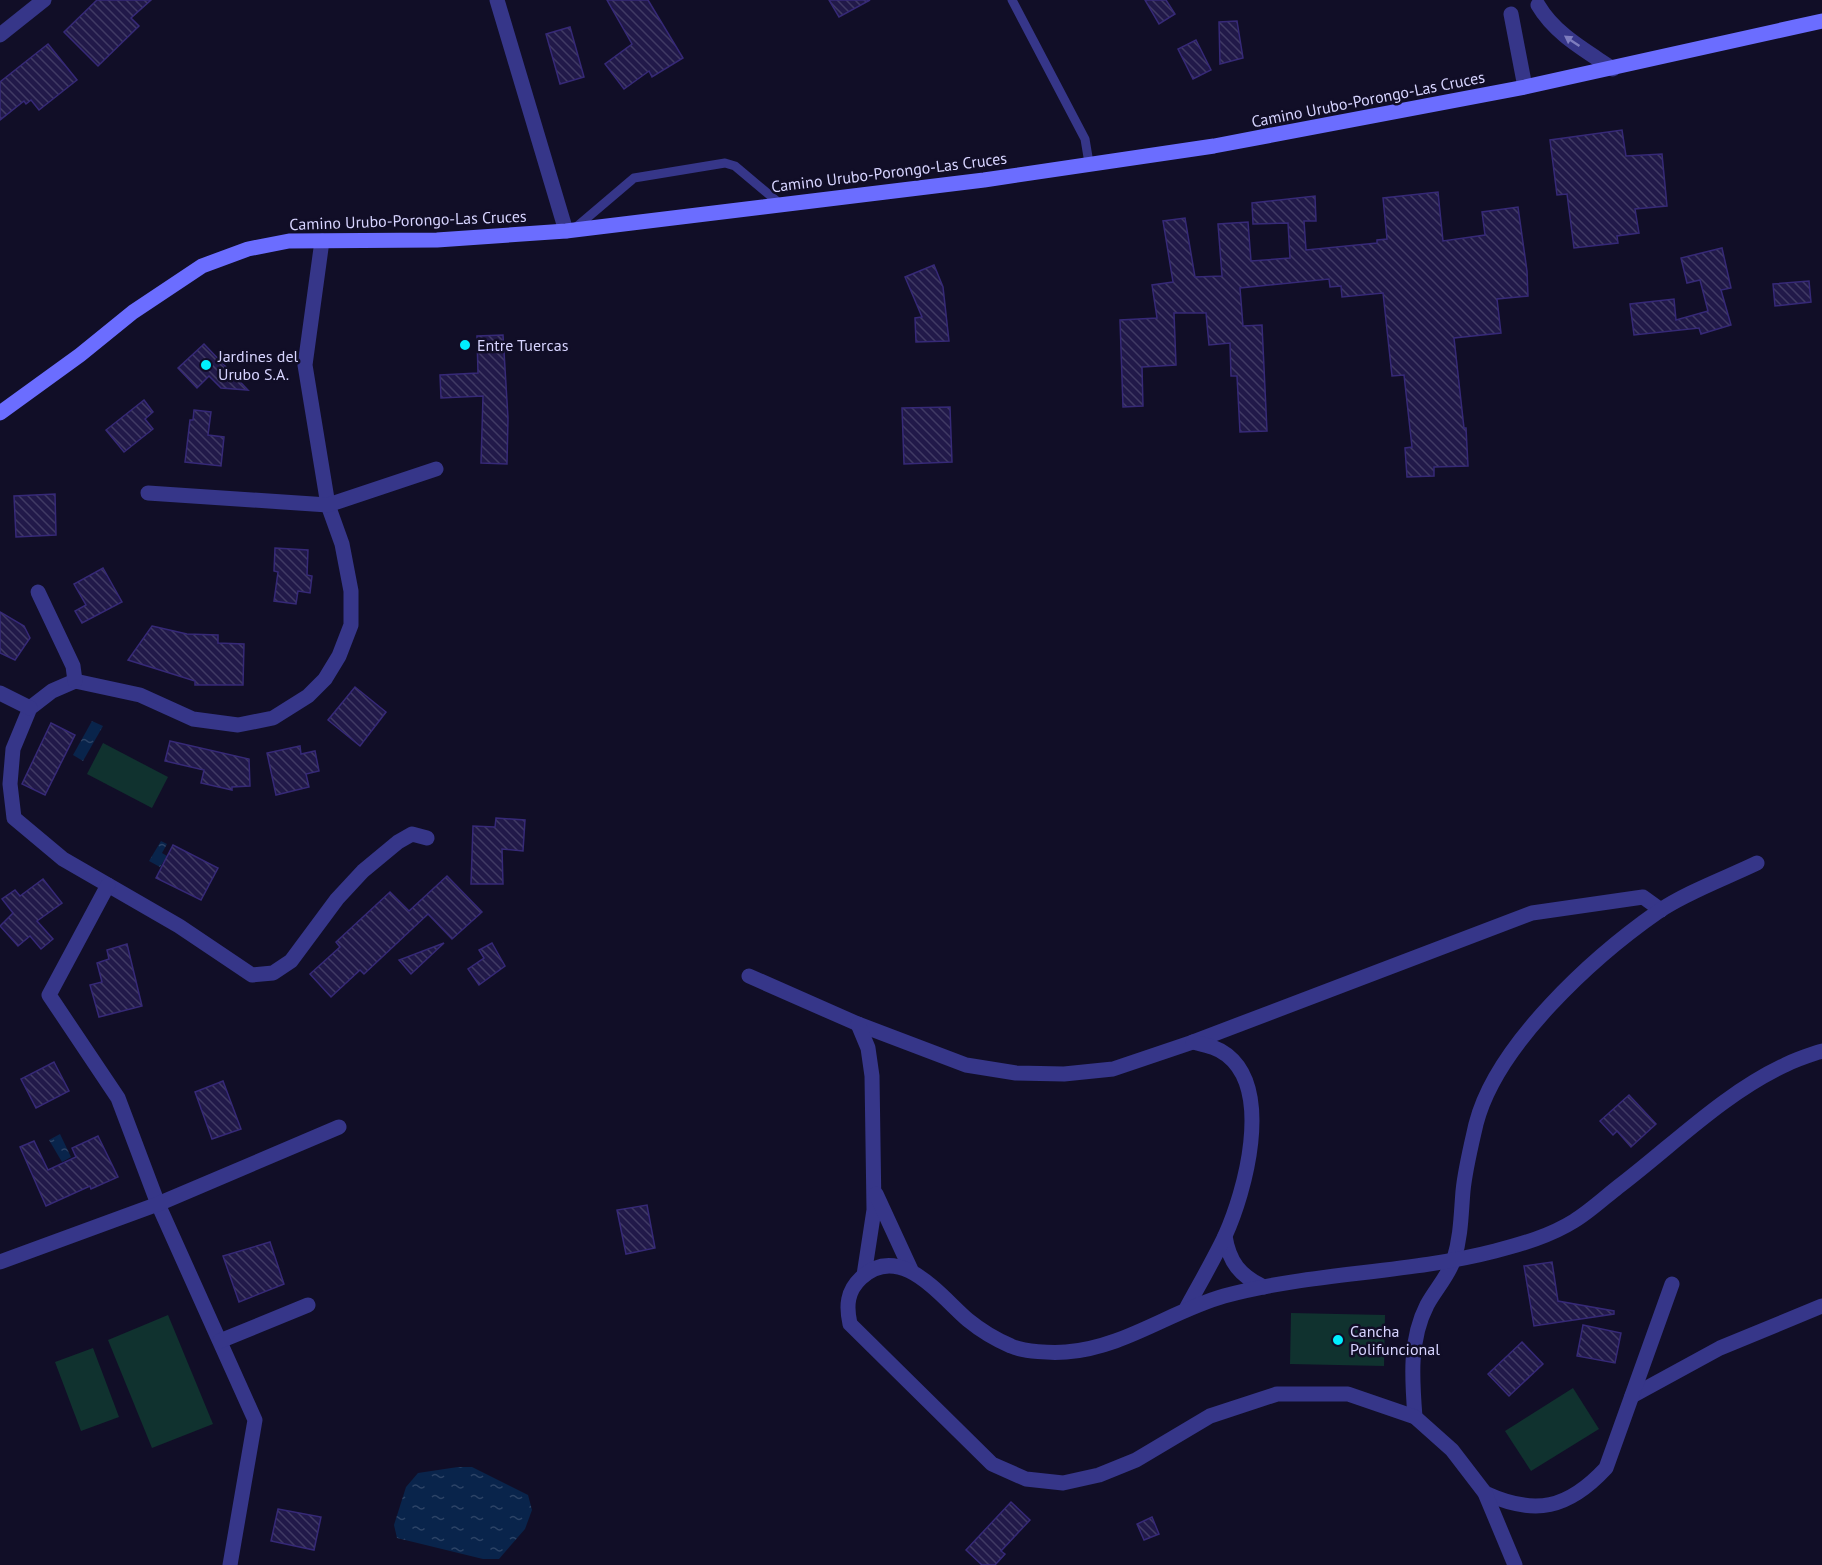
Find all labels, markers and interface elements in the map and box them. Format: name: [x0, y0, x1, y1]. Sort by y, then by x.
one-way arrow: [1564, 35, 1580, 47]
street label: Camino Urubo-Porongo-Las Cruces: [1250, 66, 1487, 131]
street label: Camino Urubo-Porongo-Las Cruces: [770, 148, 1008, 196]
street label: Camino Urubo-Porongo-Las Cruces: [289, 206, 527, 234]
place label: Entre Tuercas: [477, 335, 569, 355]
marker: Entre Tuercas: [458, 338, 472, 352]
place label: Jardines del Urubo S.A.: [217, 346, 299, 384]
marker: Jardines del Urubo S.A.: [199, 358, 213, 372]
place label: Cancha Polifuncional: [1350, 1321, 1440, 1359]
marker: Cancha Polifuncional: [1331, 1333, 1345, 1347]

